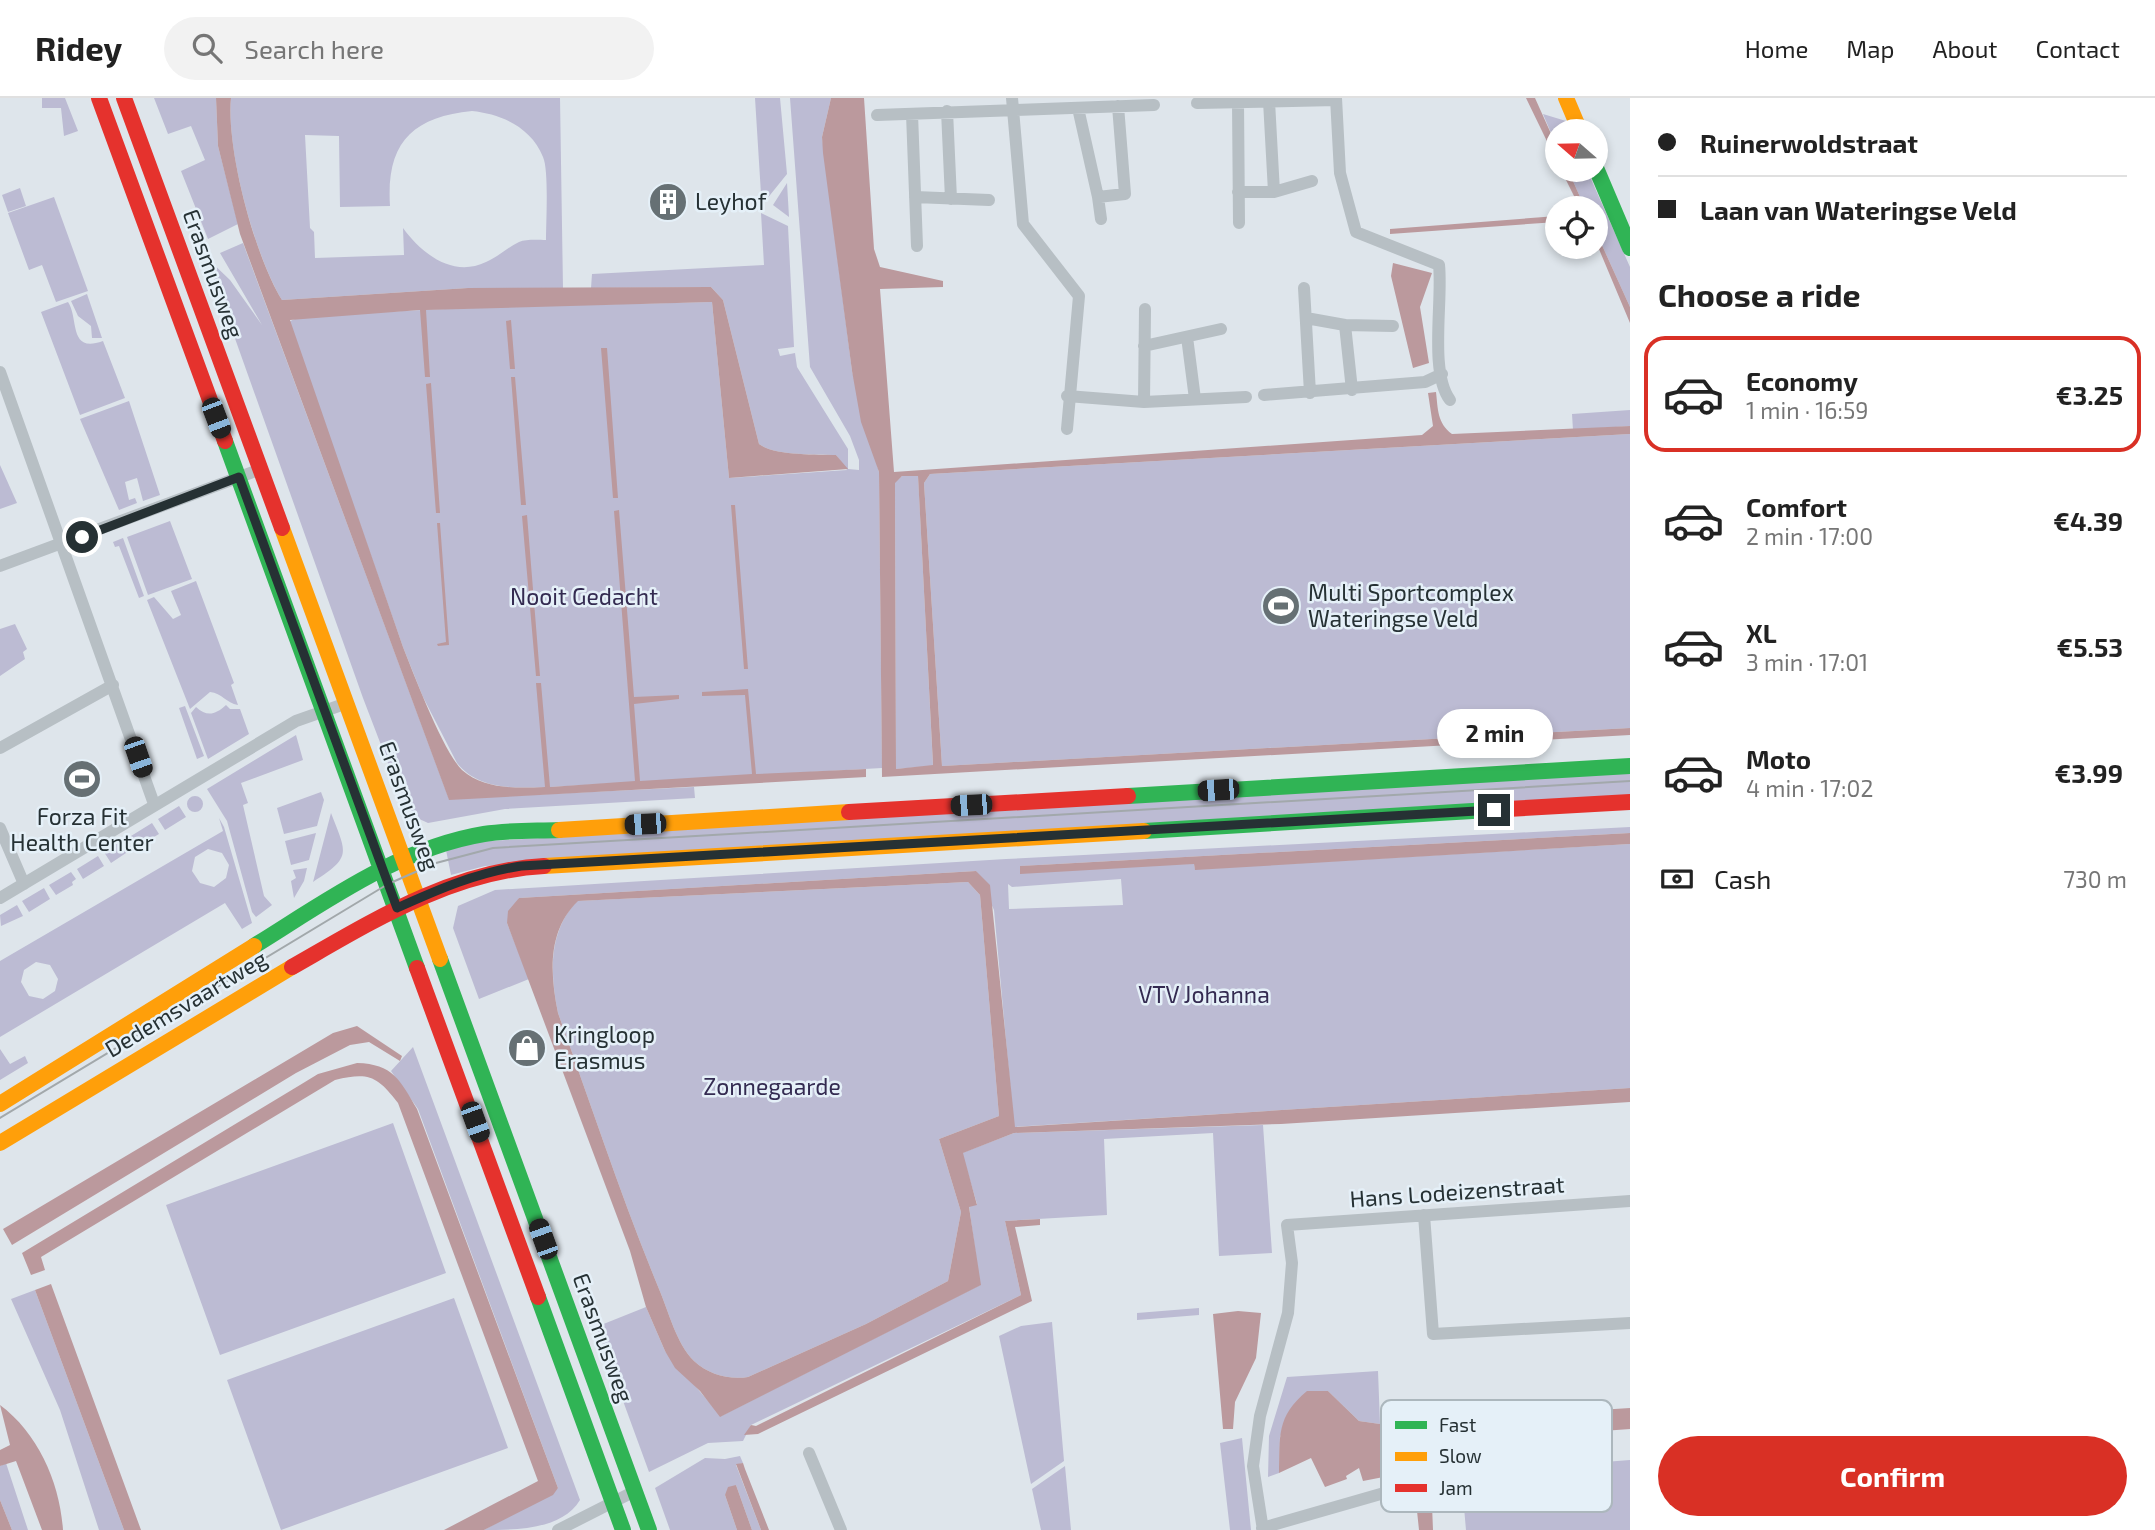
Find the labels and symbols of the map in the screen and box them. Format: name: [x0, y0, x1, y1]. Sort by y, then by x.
north arrow: [1545, 119, 1608, 182]
building icon: Leyhof: [647, 181, 689, 223]
place label: Leyhof: [695, 187, 768, 215]
street label: Erasmusweg: [178, 205, 250, 342]
car: [199, 395, 234, 441]
route start: [66, 521, 98, 553]
place label: Multi Sportcomplex Wateringse Veld: [1308, 578, 1514, 632]
park label: Nooit Gedacht: [510, 582, 658, 610]
sports icon: Multi Sportcomplex Wateringse Veld: [1260, 585, 1302, 627]
callout: 2 min: [1436, 708, 1552, 758]
car: [122, 734, 155, 780]
street label: Erasmusweg: [374, 737, 446, 874]
sports icon: Forza Fit Health Center: [61, 758, 103, 800]
car: [1197, 778, 1240, 802]
car: [950, 793, 993, 817]
route end: [1478, 794, 1510, 826]
place label: Forza Fit Health Center: [10, 802, 154, 856]
car: [624, 812, 667, 836]
street label: Dedemsvaartweg: [99, 944, 272, 1063]
park label: VTV Johanna: [1138, 980, 1270, 1008]
place label: Kringloop Erasmus: [554, 1020, 655, 1074]
shop icon: Kringloop Erasmus: [506, 1027, 548, 1069]
park label: Zonnegaarde: [703, 1072, 841, 1100]
car: [458, 1099, 493, 1145]
street label: Hans Lodeizenstraat: [1349, 1170, 1566, 1212]
car: [526, 1216, 561, 1262]
street label: Erasmusweg: [568, 1269, 640, 1406]
legend: [1381, 1400, 1612, 1512]
text: Fast: [1439, 1413, 1476, 1436]
text: Slow: [1439, 1444, 1482, 1467]
text: Jam: [1439, 1476, 1473, 1499]

